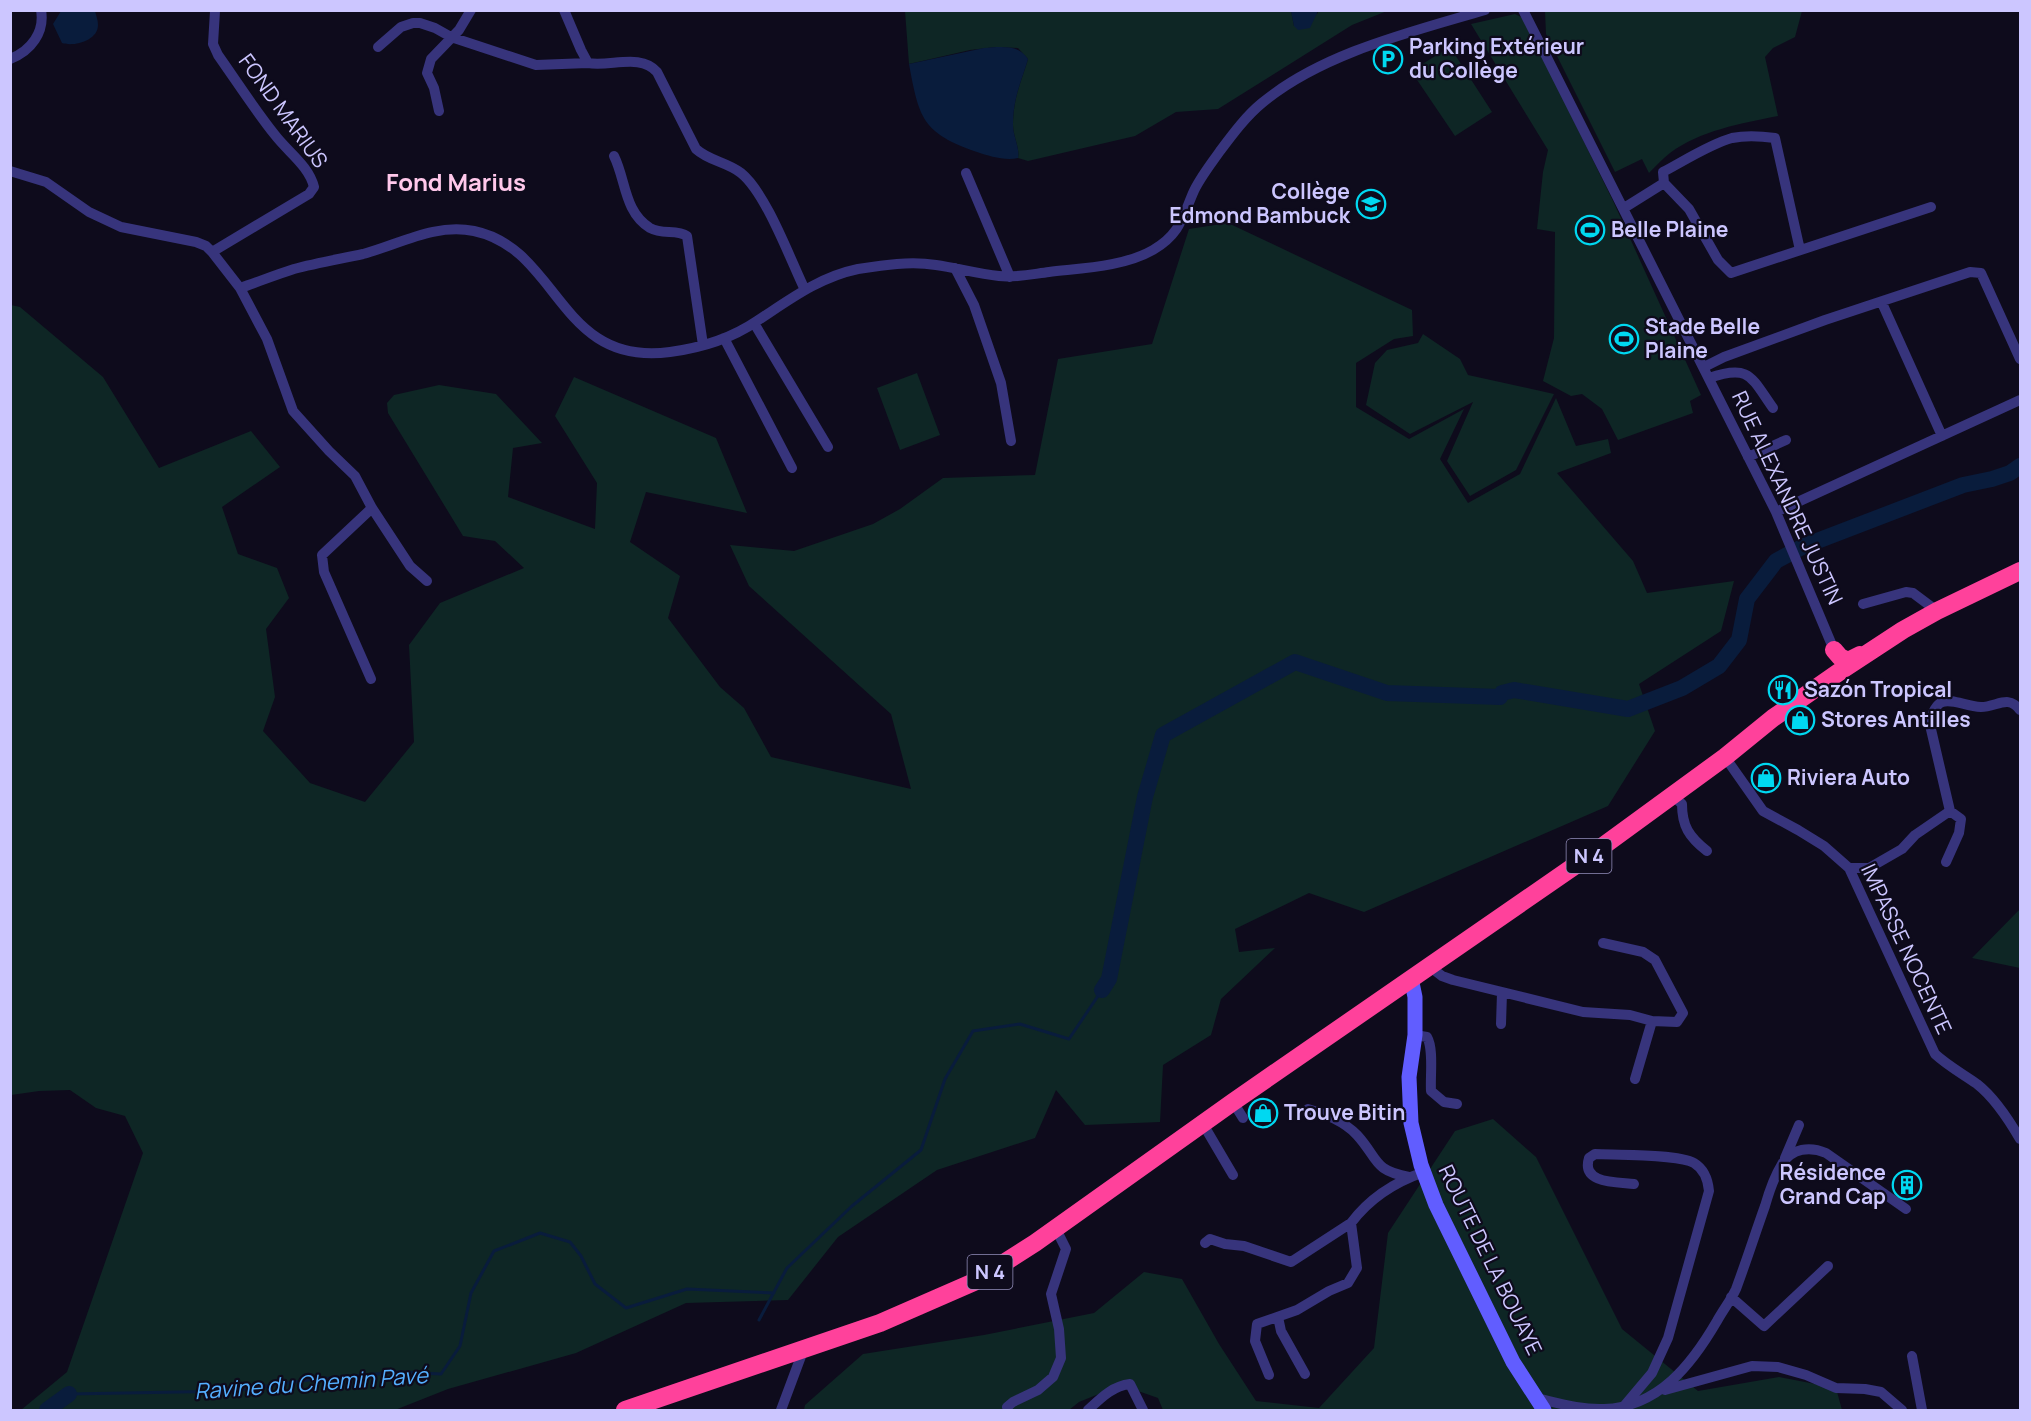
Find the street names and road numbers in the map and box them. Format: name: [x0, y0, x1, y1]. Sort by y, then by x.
street label: FOND MARIUS: [233, 48, 335, 173]
street label: RUE ALEXANDRE JUSTIN: [1726, 386, 1850, 609]
road number: N 4: [1566, 839, 1612, 873]
street label: IMPASSE NOCENTE: [1855, 859, 1959, 1038]
street label: ROUTE DE LA BOUAYE: [1433, 1160, 1549, 1359]
road number: N 4: [968, 1255, 1012, 1289]

